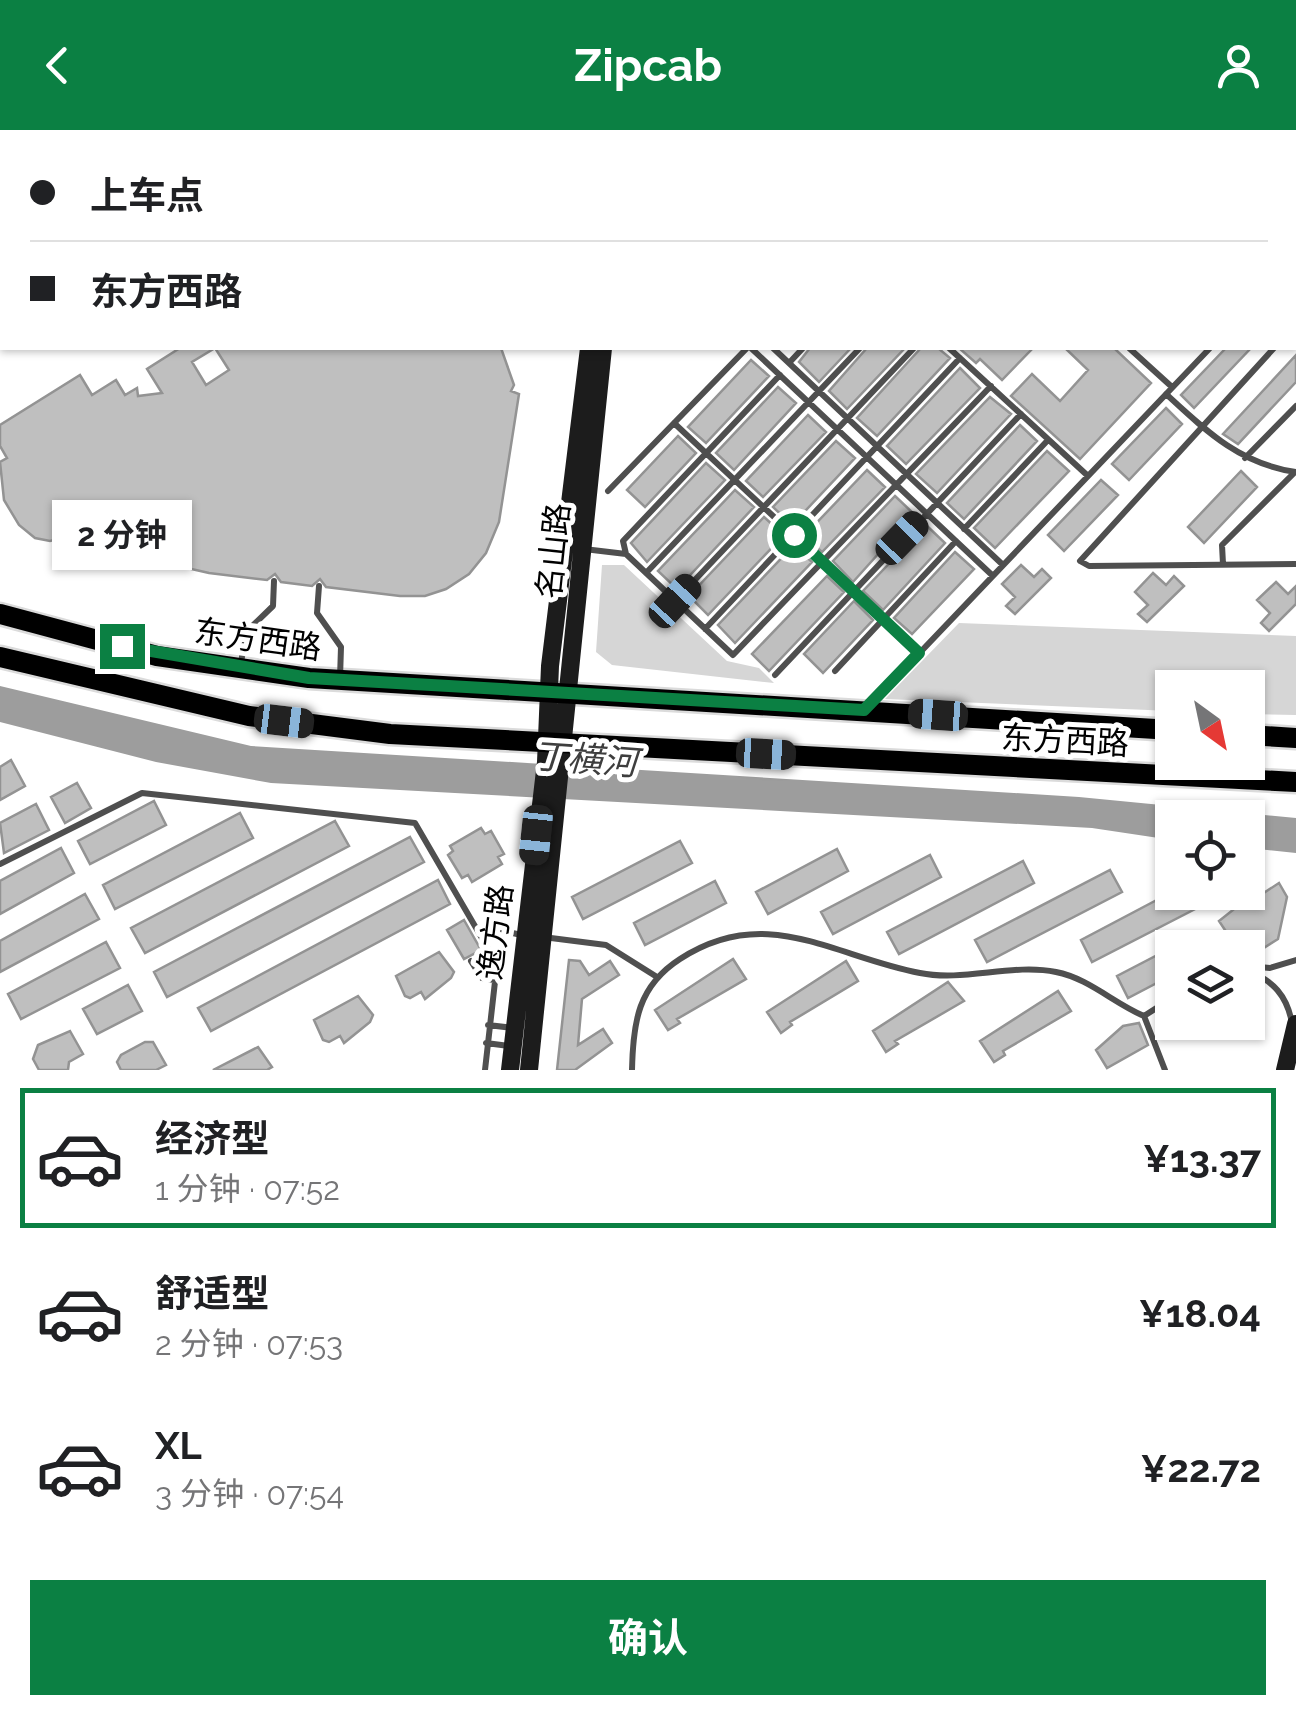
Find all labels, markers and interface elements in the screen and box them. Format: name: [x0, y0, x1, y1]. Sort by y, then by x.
icon: back: [30, 38, 85, 93]
icon: person: [1211, 38, 1266, 93]
text: Zipcab: [574, 39, 722, 92]
text: 上车点: [90, 173, 204, 218]
text: 东方西路: [90, 269, 242, 314]
callout: 2 分钟: [52, 501, 192, 571]
street label: 名山路: [530, 501, 576, 601]
car: [870, 506, 934, 570]
route start: [772, 513, 817, 558]
text: 2 分钟: [77, 516, 167, 553]
car: [644, 569, 706, 633]
street label: 东方西路: [192, 612, 324, 666]
route end: [100, 624, 145, 669]
north arrow: [1155, 670, 1265, 780]
map controls: [1155, 670, 1265, 1040]
car: [907, 698, 969, 732]
car: [252, 702, 316, 740]
street label: 东方西路: [1000, 718, 1130, 762]
water label: 丁横河: [531, 735, 645, 784]
car: [735, 737, 797, 771]
button: locate: [1155, 800, 1265, 910]
car: [518, 804, 554, 866]
street label: 逸方路: [471, 882, 519, 982]
button: layers: [1155, 930, 1265, 1040]
icon: car: [35, 1113, 125, 1203]
text: 经济型: [155, 1116, 269, 1161]
text: ¥13.37: [1143, 1136, 1261, 1181]
text: 1 分钟 · 07:52: [155, 1170, 340, 1207]
icon: car: [35, 1268, 125, 1358]
text: 舒适型: [155, 1271, 269, 1316]
text: ¥18.04: [1139, 1291, 1261, 1336]
text: 2 分钟 · 07:53: [155, 1325, 343, 1362]
icon: car: [35, 1423, 125, 1513]
text: XL: [155, 1423, 202, 1468]
text: ¥22.72: [1141, 1446, 1261, 1491]
text: 3 分钟 · 07:54: [155, 1475, 344, 1512]
button: 确认: [30, 1580, 1266, 1695]

